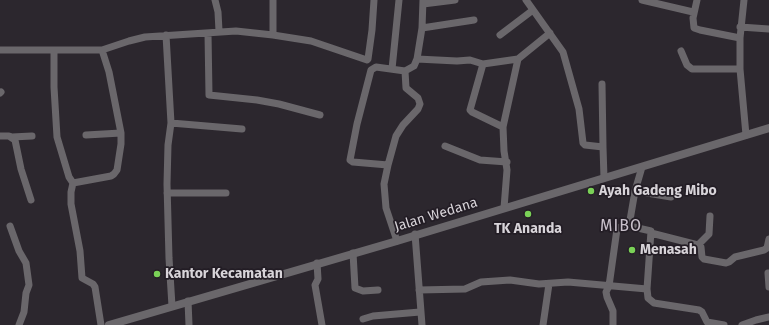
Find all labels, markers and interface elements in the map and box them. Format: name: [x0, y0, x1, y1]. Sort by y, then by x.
place label: Ayah Gadeng Mibo: [599, 183, 717, 199]
marker: Ayah Gadeng Mibo: [586, 186, 596, 196]
street label: Jalan Wedana: [392, 194, 480, 236]
marker: TK Ananda: [523, 209, 533, 219]
district label: MIBO: [600, 217, 642, 237]
place label: TK Ananda: [494, 221, 562, 237]
place label: Menasah: [640, 242, 697, 258]
marker: Menasah: [627, 245, 637, 255]
place label: Kantor Kecamatan: [165, 266, 283, 282]
marker: Kantor Kecamatan: [152, 269, 162, 279]

